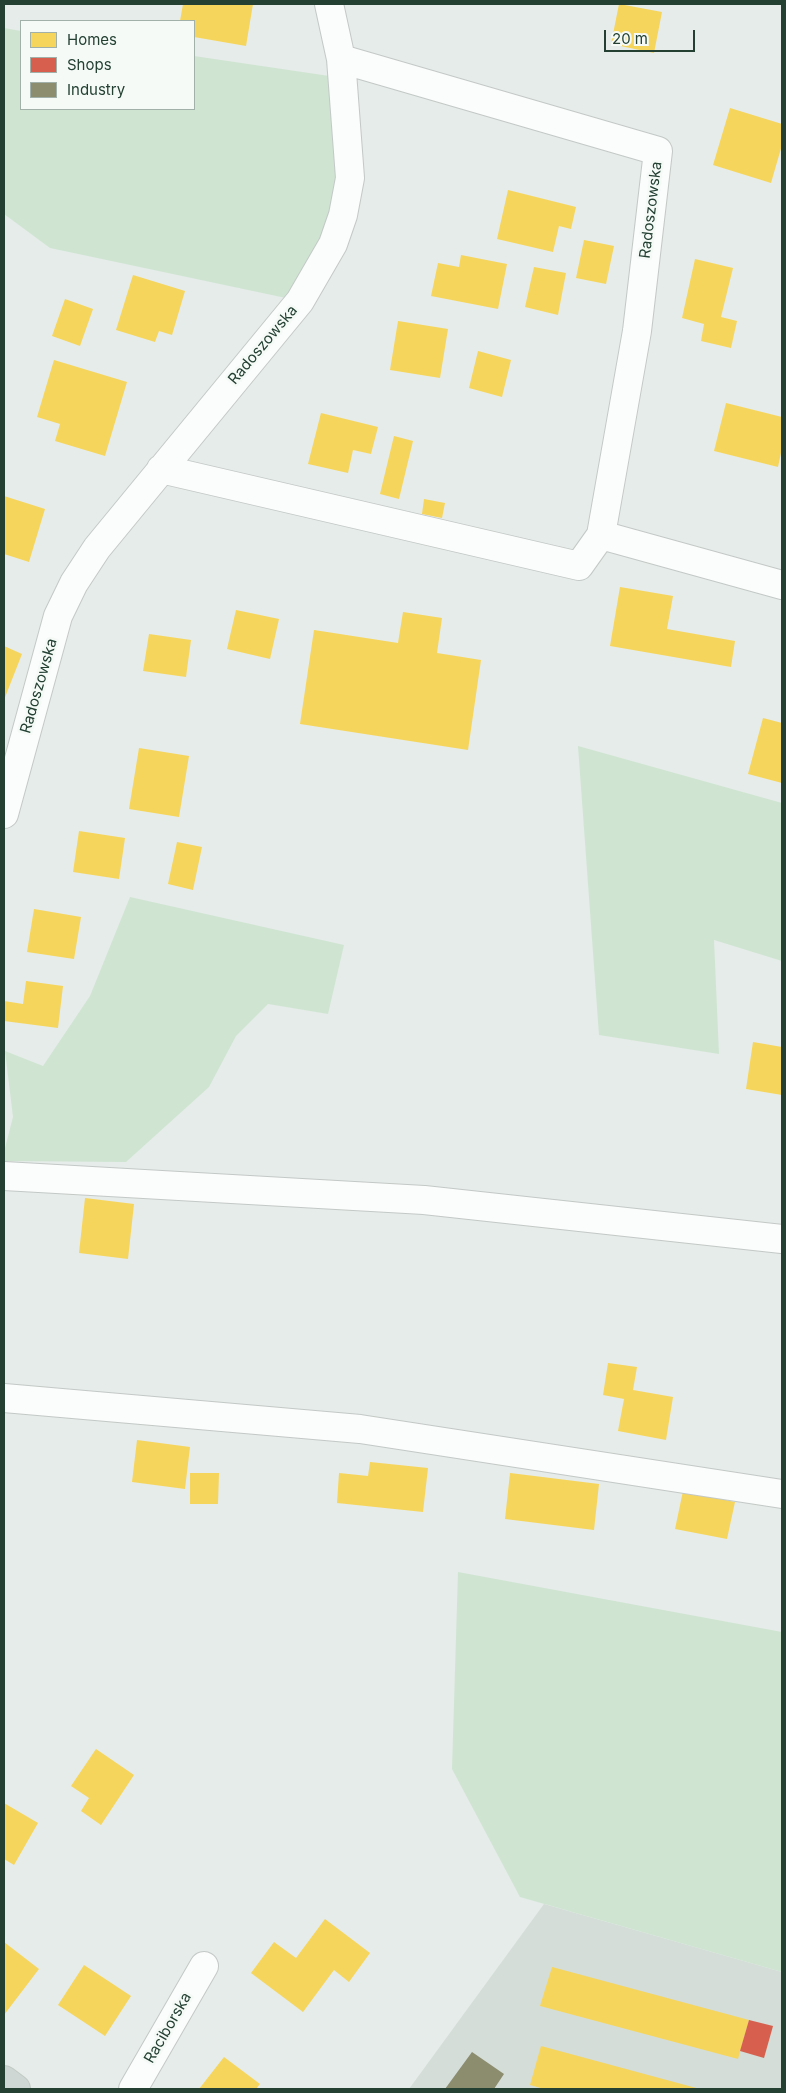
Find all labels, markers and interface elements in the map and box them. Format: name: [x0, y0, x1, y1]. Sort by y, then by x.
legend: [20, 20, 195, 110]
scale bar: [606, 20, 697, 52]
text: 20 m: [612, 29, 648, 48]
text: Homes: [67, 30, 117, 49]
text: Shops: [67, 55, 112, 74]
text: Industry: [67, 80, 125, 99]
street label: Radoszowska: [636, 160, 666, 260]
street label: Radoszowska: [225, 302, 301, 388]
street label: Radoszowska: [17, 637, 61, 735]
street label: Raciborska: [141, 1989, 195, 2067]

